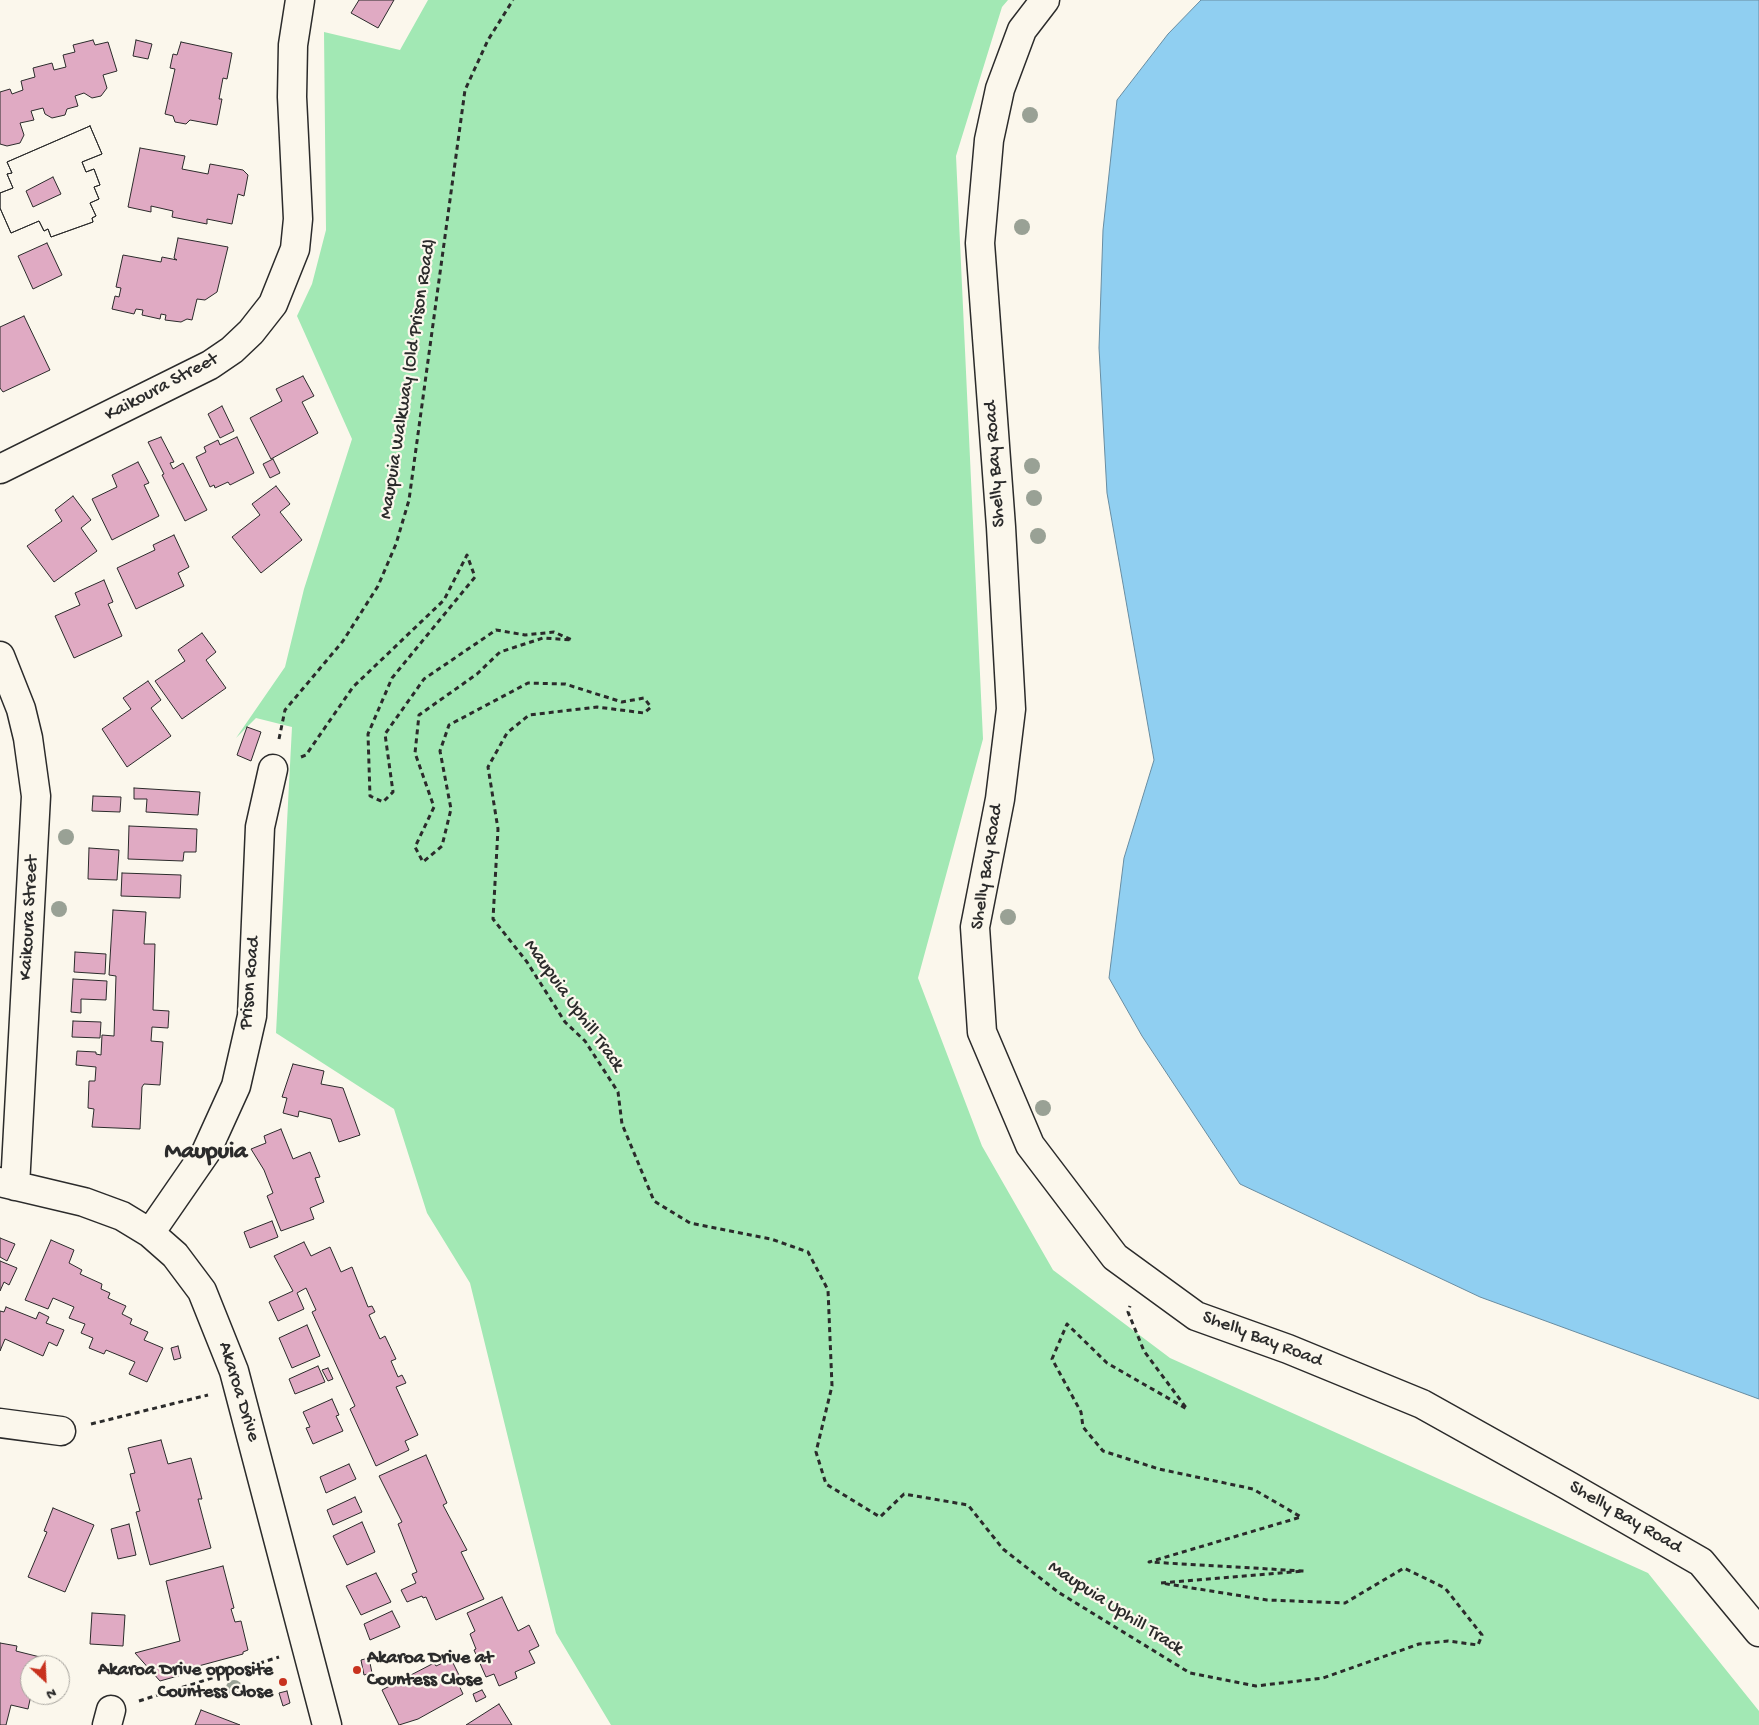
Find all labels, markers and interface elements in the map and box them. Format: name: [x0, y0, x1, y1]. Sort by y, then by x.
street label: Maupuia Walkway (Old Prison Road): [376, 237, 442, 521]
street label: Kaikoura Street: [102, 349, 222, 427]
street label: Shelly Bay Road: [980, 400, 1012, 528]
street label: Shelly Bay Road: [967, 803, 1009, 931]
street label: Kaikoura Street: [15, 855, 45, 981]
street label: Prison Road: [236, 936, 266, 1030]
street label: Maupuia Uphill Track: [518, 936, 628, 1076]
district label: Maupuia: [165, 1139, 247, 1167]
street label: Shelly Bay Road: [1199, 1307, 1325, 1373]
street label: Akaroa Drive: [212, 1339, 264, 1445]
street label: Shelly Bay Road: [1564, 1476, 1686, 1560]
street label: Maupuia Uphill Track: [1043, 1557, 1187, 1661]
place label: Akaroa Drive at Countess Close: [367, 1648, 493, 1692]
north arrow: [20, 1655, 70, 1705]
place label: Akaroa Drive opposite Countess Close: [98, 1660, 273, 1704]
marker: Akaroa Drive at Countess Close: [351, 1664, 363, 1676]
marker: Akaroa Drive opposite Countess Close: [277, 1676, 289, 1688]
text: N: [43, 1684, 59, 1703]

